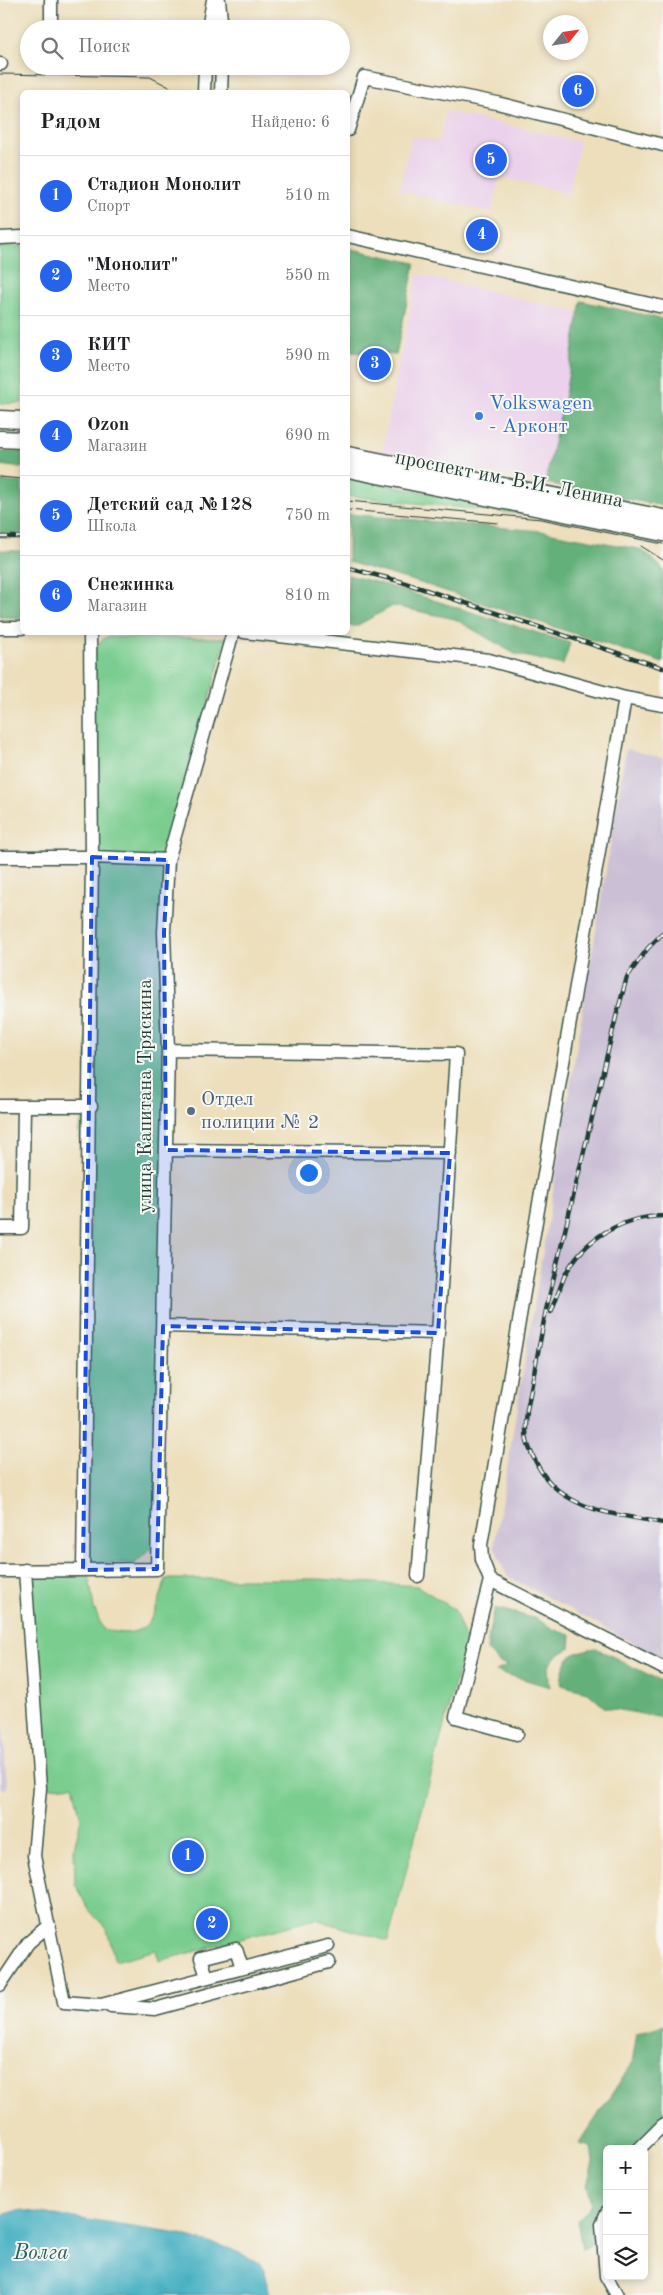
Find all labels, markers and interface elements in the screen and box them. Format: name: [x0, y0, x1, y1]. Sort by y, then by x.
north arrow: [543, 15, 588, 60]
search box: [20, 20, 350, 75]
icon: search: [38, 34, 66, 62]
text: Поиск: [78, 38, 130, 57]
pin: 6: [562, 72, 594, 110]
text: Рядом: [40, 112, 101, 133]
text: Найдено: 6: [251, 115, 330, 131]
pin: 5: [475, 141, 507, 179]
text: Стадион Монолит: [87, 176, 241, 195]
text: 1: [51, 188, 61, 204]
text: 510 m: [285, 188, 330, 204]
text: Спорт: [87, 199, 130, 215]
pin: 4: [466, 216, 498, 254]
text: "Монолит": [87, 256, 178, 275]
text: 2: [51, 268, 61, 284]
text: 550 m: [285, 268, 330, 284]
text: Место: [87, 279, 130, 295]
text: КИТ: [87, 336, 130, 355]
pin: 3: [359, 345, 391, 383]
text: 3: [51, 348, 61, 364]
text: 590 m: [285, 348, 330, 364]
text: Место: [87, 359, 130, 375]
place label: Volkswagen - Арконт: [489, 394, 593, 437]
marker: Volkswagen - Арконт: [473, 410, 485, 422]
text: Ozon: [87, 416, 129, 435]
text: 4: [51, 428, 61, 444]
text: 690 m: [285, 428, 330, 444]
text: Магазин: [87, 439, 147, 455]
street label: проспект им. В.И. Ленина: [393, 448, 625, 512]
text: Детский сад №128: [87, 496, 252, 515]
text: 5: [51, 508, 61, 524]
text: 750 m: [285, 508, 330, 524]
text: Школа: [87, 519, 137, 535]
text: Снежинка: [87, 576, 174, 595]
text: 6: [51, 588, 61, 604]
text: 810 m: [285, 588, 330, 604]
text: Магазин: [87, 599, 147, 615]
street label: улица Капитана Тряскина: [136, 979, 156, 1213]
place label: Отдел полиции № 2: [201, 1090, 319, 1133]
marker: Отдел полиции № 2: [185, 1105, 197, 1117]
your location: [296, 1160, 322, 1186]
pin: 1: [172, 1837, 204, 1875]
pin: 2: [196, 1905, 228, 1943]
map controls: [603, 2145, 648, 2280]
button: +: [603, 2145, 648, 2190]
button: −: [603, 2190, 648, 2235]
button: layers: [603, 2235, 648, 2280]
water label: Волга: [12, 2243, 69, 2264]

